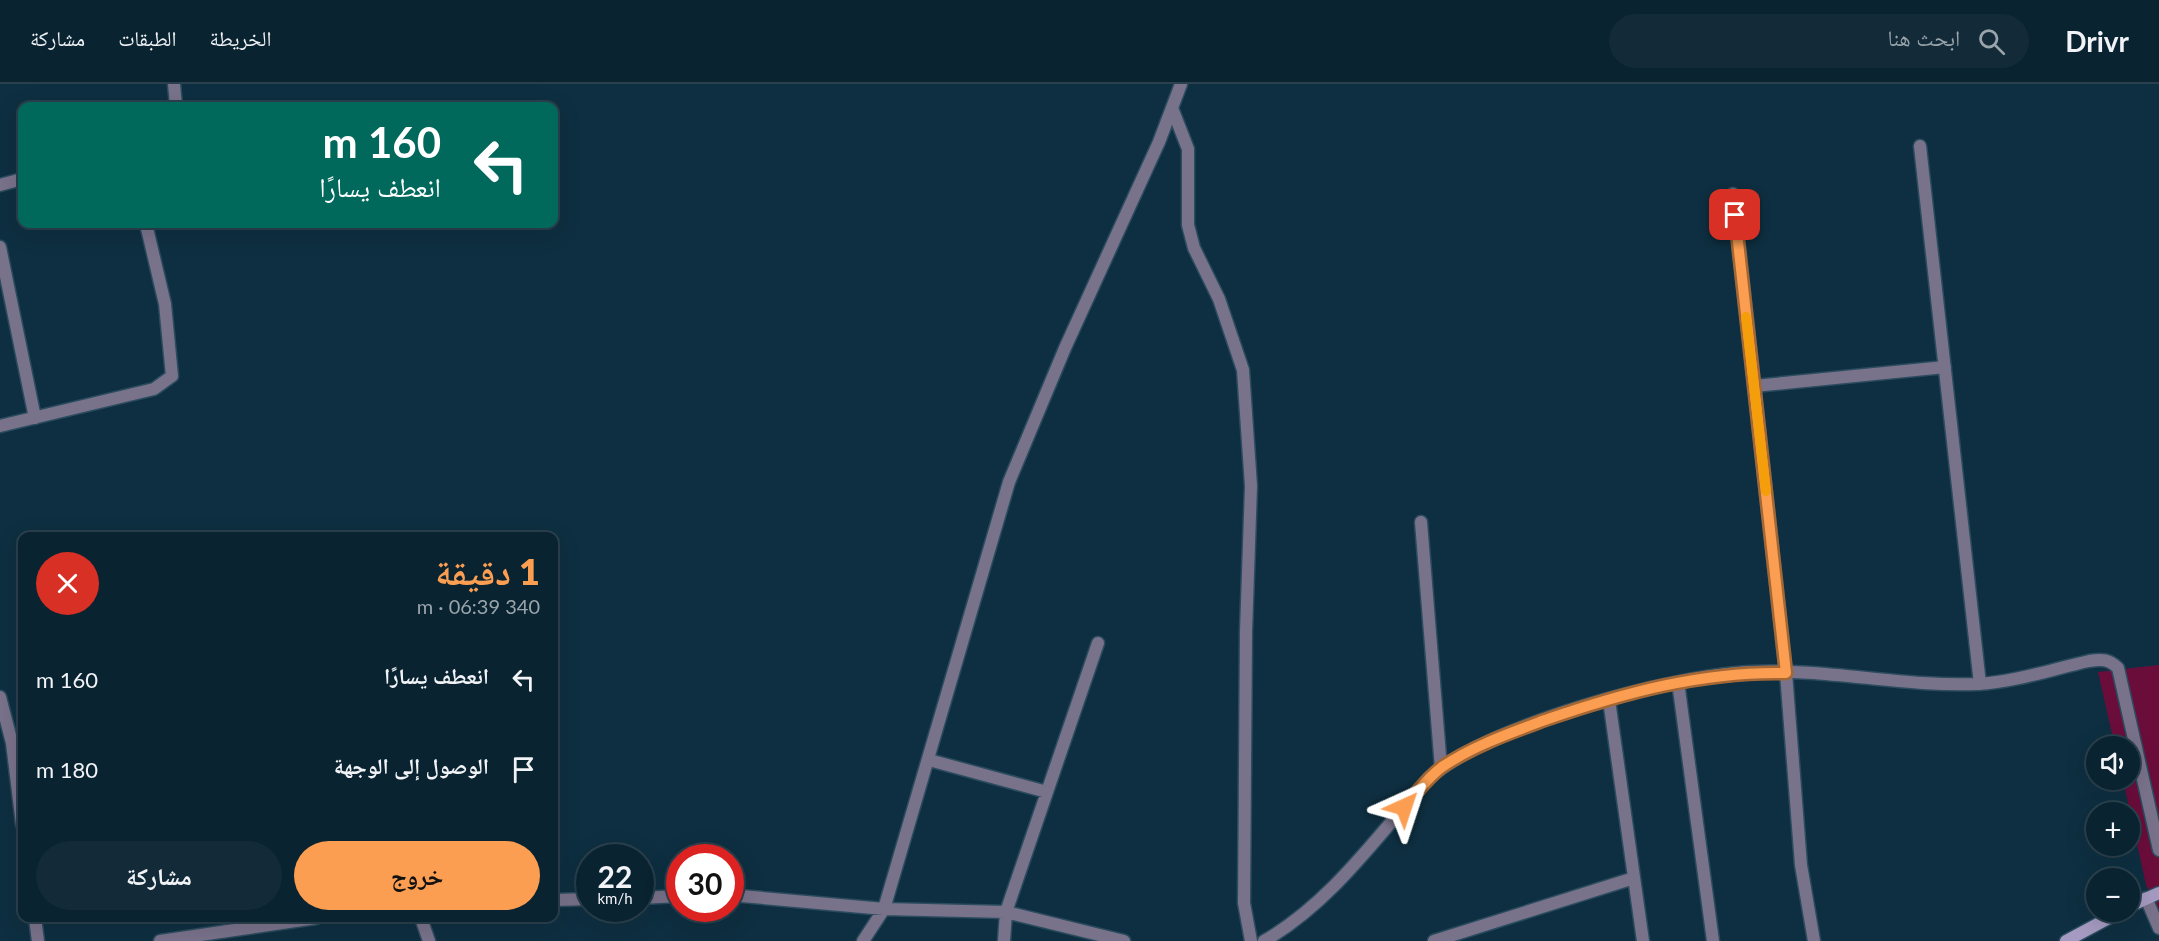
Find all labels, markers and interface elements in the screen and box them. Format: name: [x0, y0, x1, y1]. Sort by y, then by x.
search box: [1609, 14, 2029, 68]
text: ابحث هنا: [1887, 24, 1960, 51]
text: Drivr: [2065, 24, 2129, 58]
text: مشاركة: [30, 25, 85, 50]
text: الطبقات: [118, 25, 177, 50]
text: الخريطة: [210, 25, 271, 50]
icon: search: [1975, 25, 2008, 58]
text: 160 m: [323, 117, 441, 167]
icon: left: [462, 126, 540, 204]
text: انعطف يسارًا: [319, 170, 441, 203]
pin: [1709, 189, 1760, 240]
icon: arrive: [1718, 198, 1751, 231]
text: 1 دقيقة: [435, 549, 540, 593]
button: close: [36, 552, 99, 615]
text: 340 m · 06:39: [417, 594, 540, 618]
text: انعطف يسارًا: [384, 662, 489, 689]
icon: left: [507, 663, 540, 696]
text: 160 m: [36, 666, 98, 693]
map controls: [2086, 736, 2140, 922]
button: sound: [2086, 736, 2140, 790]
text: الوصول إلى الوجهة: [334, 752, 489, 779]
icon: arrive: [507, 753, 540, 786]
text: 180 m: [36, 756, 98, 783]
position arrow: [1372, 775, 1436, 839]
button: +: [2086, 802, 2140, 856]
button: مشاركة: [36, 841, 282, 910]
button: خروج: [294, 841, 540, 910]
speed limit sign: 30: [666, 844, 744, 922]
text: 22: [598, 858, 632, 894]
button: −: [2086, 868, 2140, 922]
text: km/h: [597, 889, 633, 907]

